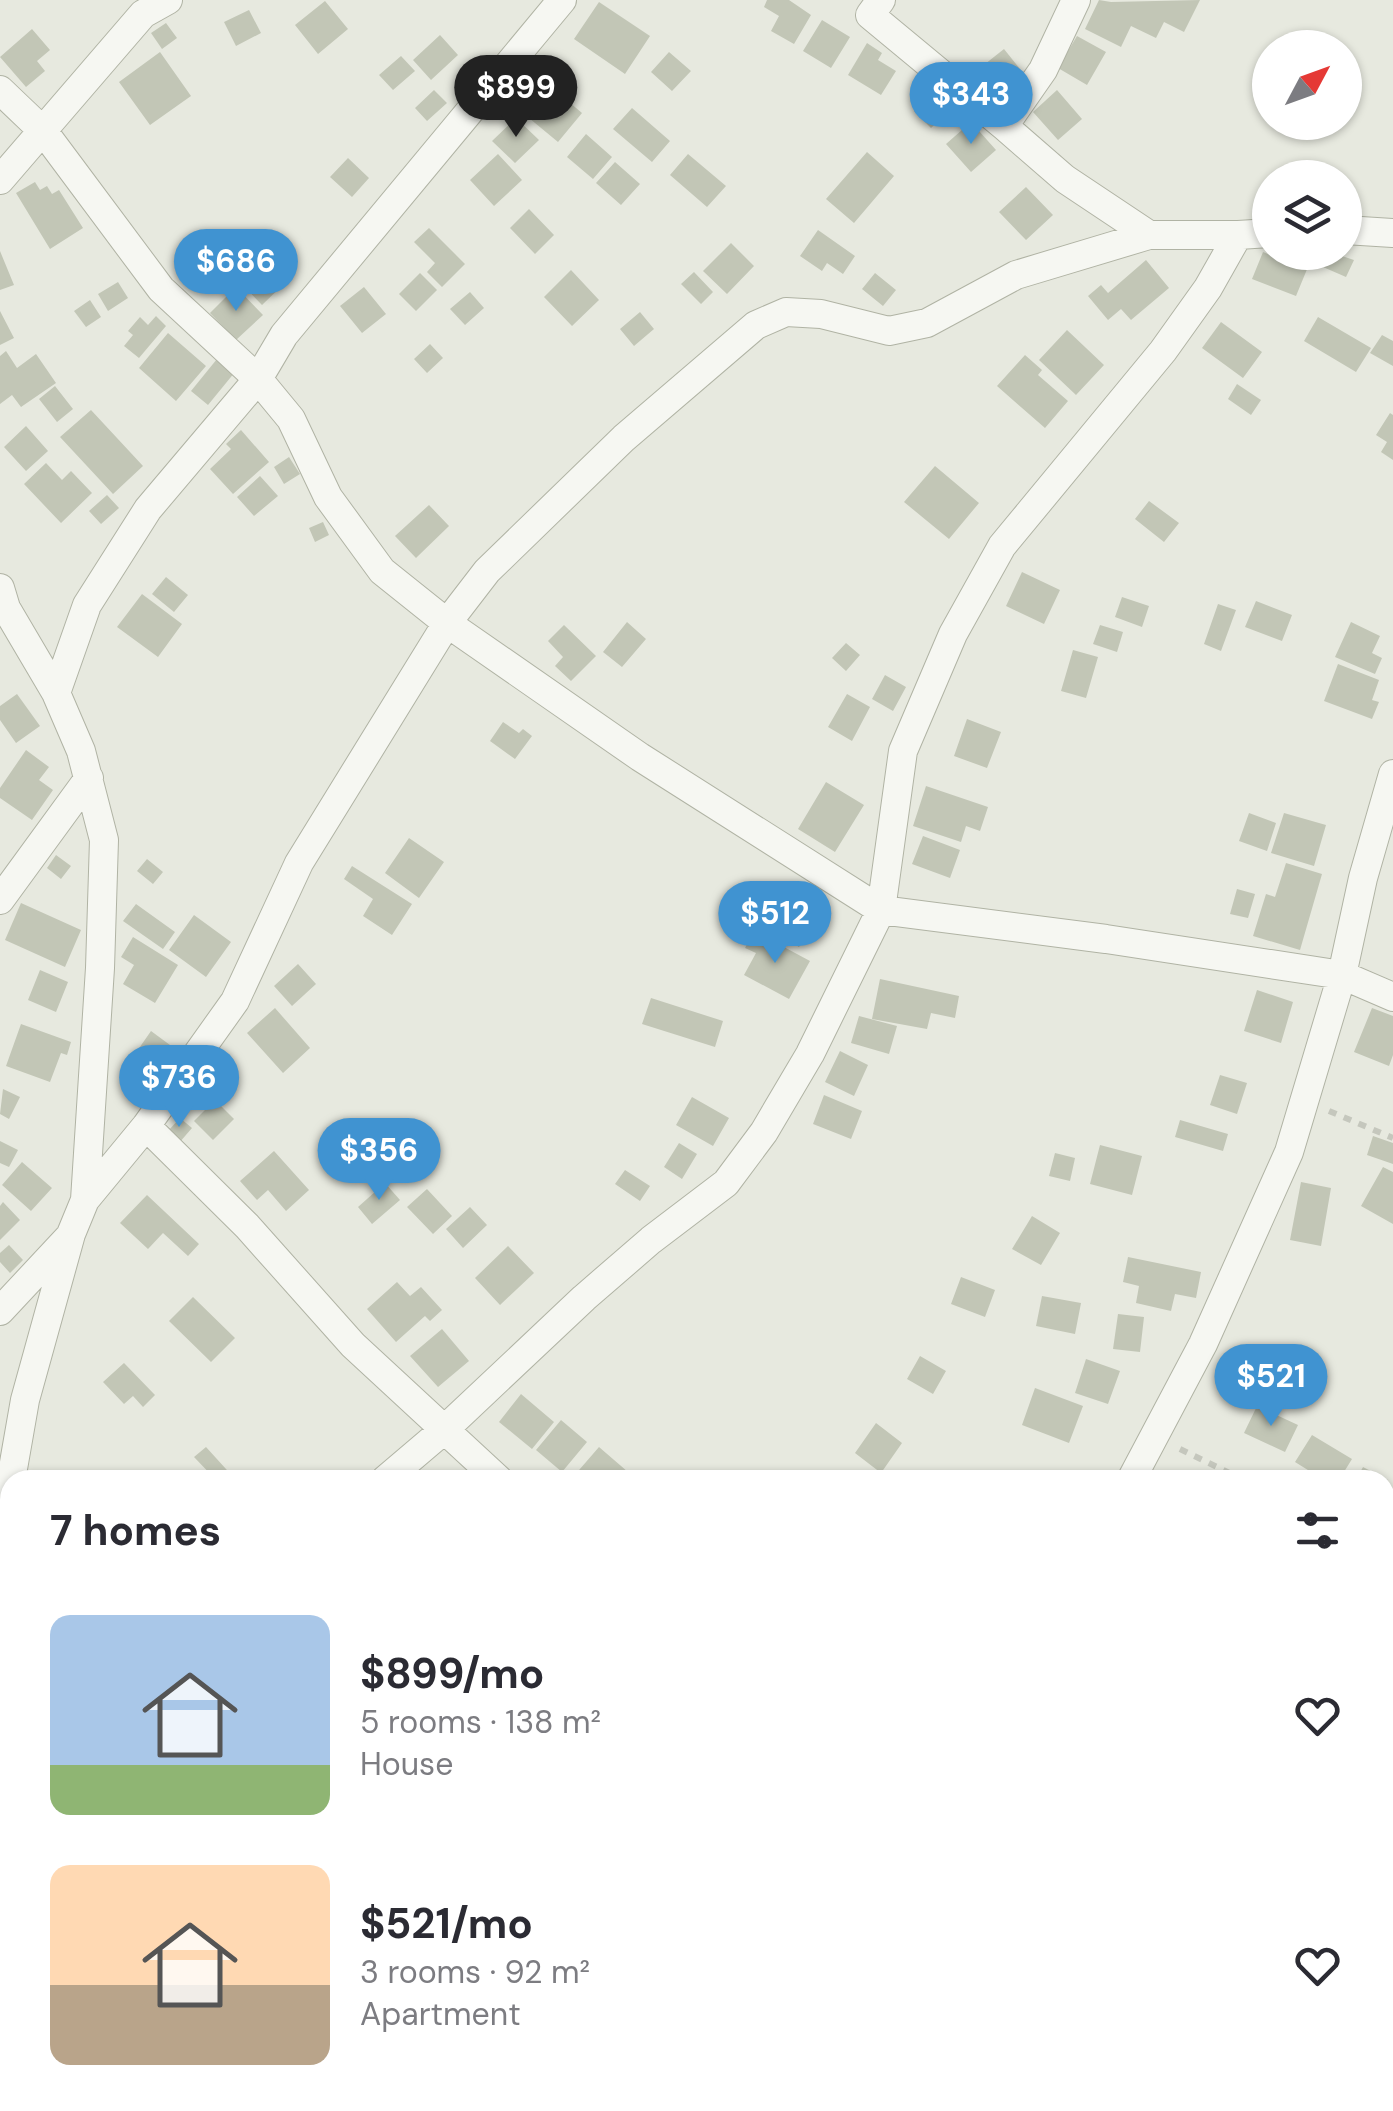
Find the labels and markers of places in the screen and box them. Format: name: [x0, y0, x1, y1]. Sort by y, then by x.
pin: $899: [457, 55, 575, 140]
pin: $343: [912, 62, 1030, 147]
pin: $686: [177, 229, 295, 314]
pin: $512: [716, 881, 834, 966]
pin: $736: [120, 1045, 238, 1130]
pin: $356: [320, 1118, 438, 1203]
pin: $521: [1212, 1344, 1330, 1429]

